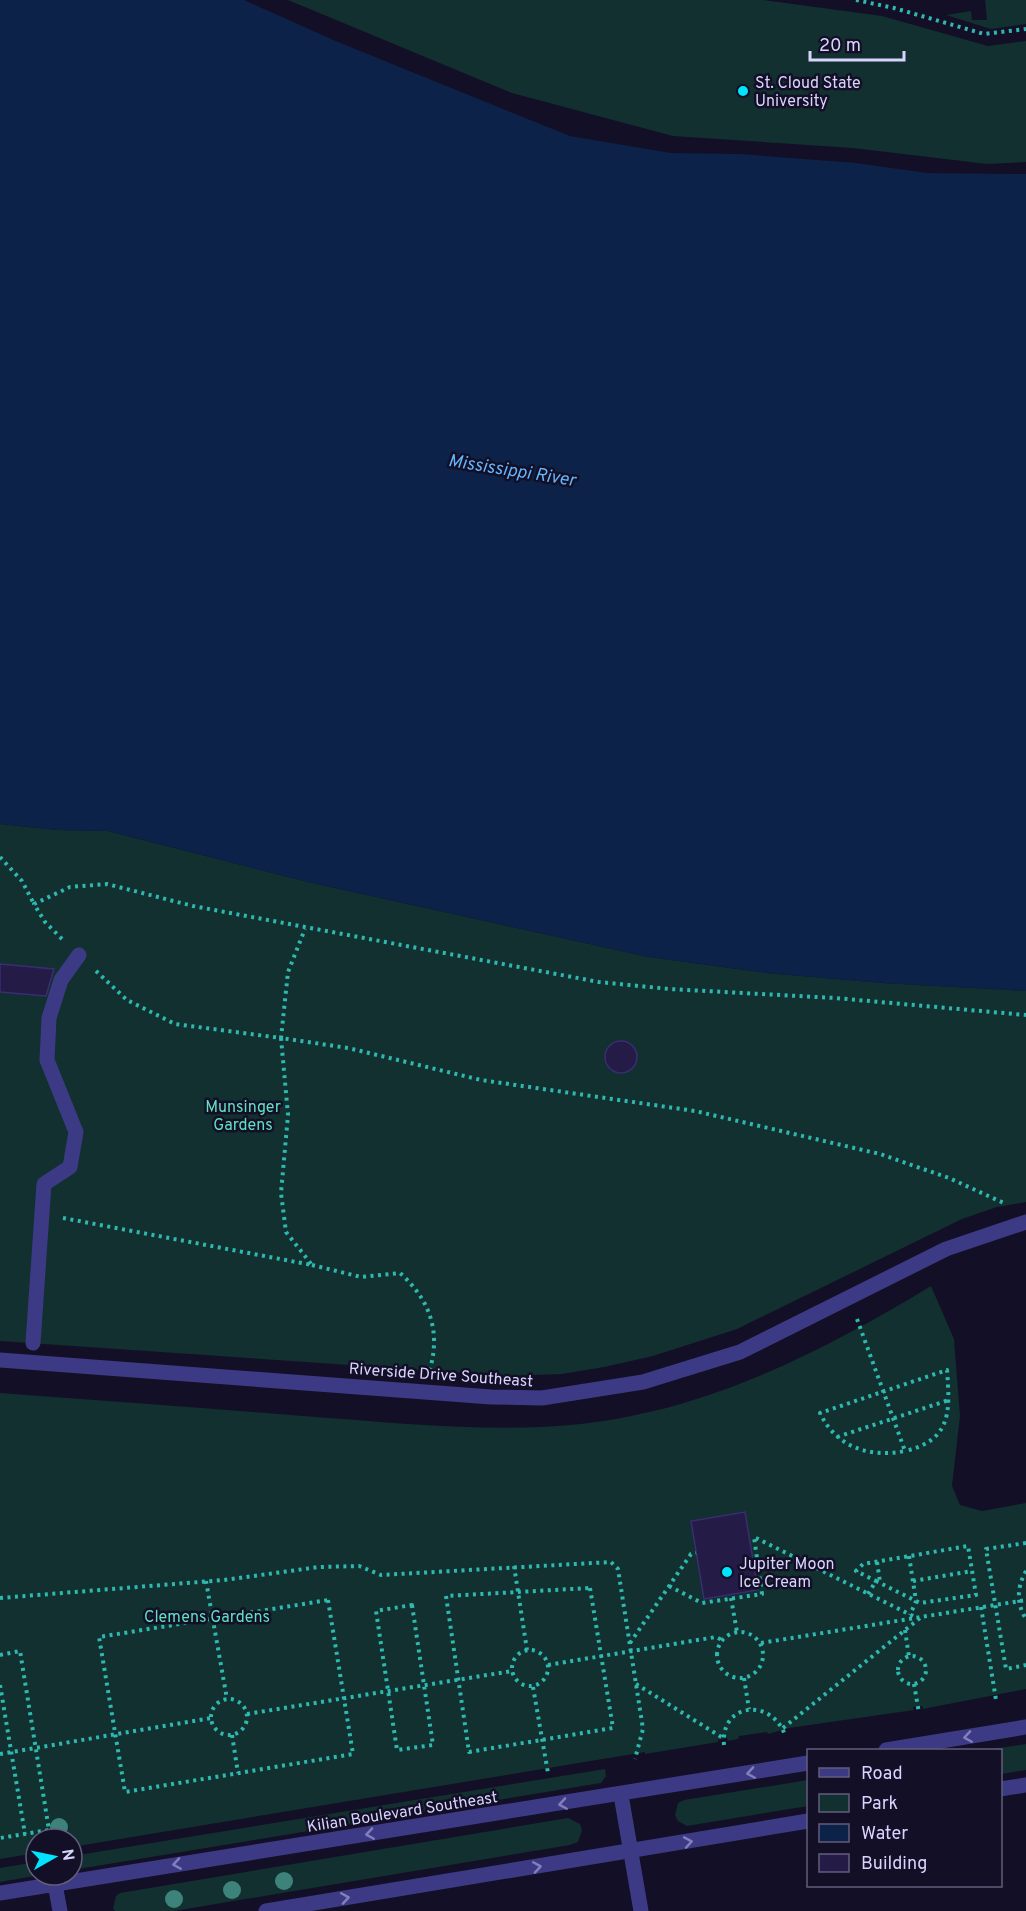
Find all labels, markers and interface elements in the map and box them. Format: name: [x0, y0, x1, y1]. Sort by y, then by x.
scale bar: [810, 24, 904, 62]
text: 20 m: [819, 35, 861, 58]
place label: St. Cloud State University: [755, 74, 861, 112]
marker: St. Cloud State University: [736, 84, 750, 98]
water label: Mississippi River: [446, 450, 579, 493]
park label: Munsinger Gardens: [205, 1098, 281, 1136]
street label: Riverside Drive Southeast: [348, 1360, 534, 1392]
place label: Jupiter Moon Ice Cream: [739, 1555, 835, 1593]
marker: Jupiter Moon Ice Cream: [720, 1565, 734, 1579]
park label: Clemens Gardens: [144, 1608, 270, 1628]
one-way arrow: [964, 1730, 973, 1742]
legend: [807, 1749, 1002, 1887]
text: Road: [861, 1763, 903, 1786]
one-way arrow: [746, 1766, 756, 1779]
street label: Kilian Boulevard Southeast: [305, 1788, 499, 1838]
text: Park: [861, 1793, 898, 1816]
one-way arrow: [558, 1797, 567, 1809]
text: Water: [861, 1823, 908, 1846]
north arrow: [24, 1827, 84, 1887]
one-way arrow: [365, 1827, 375, 1840]
one-way arrow: [684, 1836, 693, 1848]
text: N: [56, 1848, 78, 1862]
text: Building: [861, 1853, 927, 1876]
one-way arrow: [173, 1858, 182, 1870]
one-way arrow: [533, 1861, 542, 1873]
one-way arrow: [339, 1892, 349, 1905]

